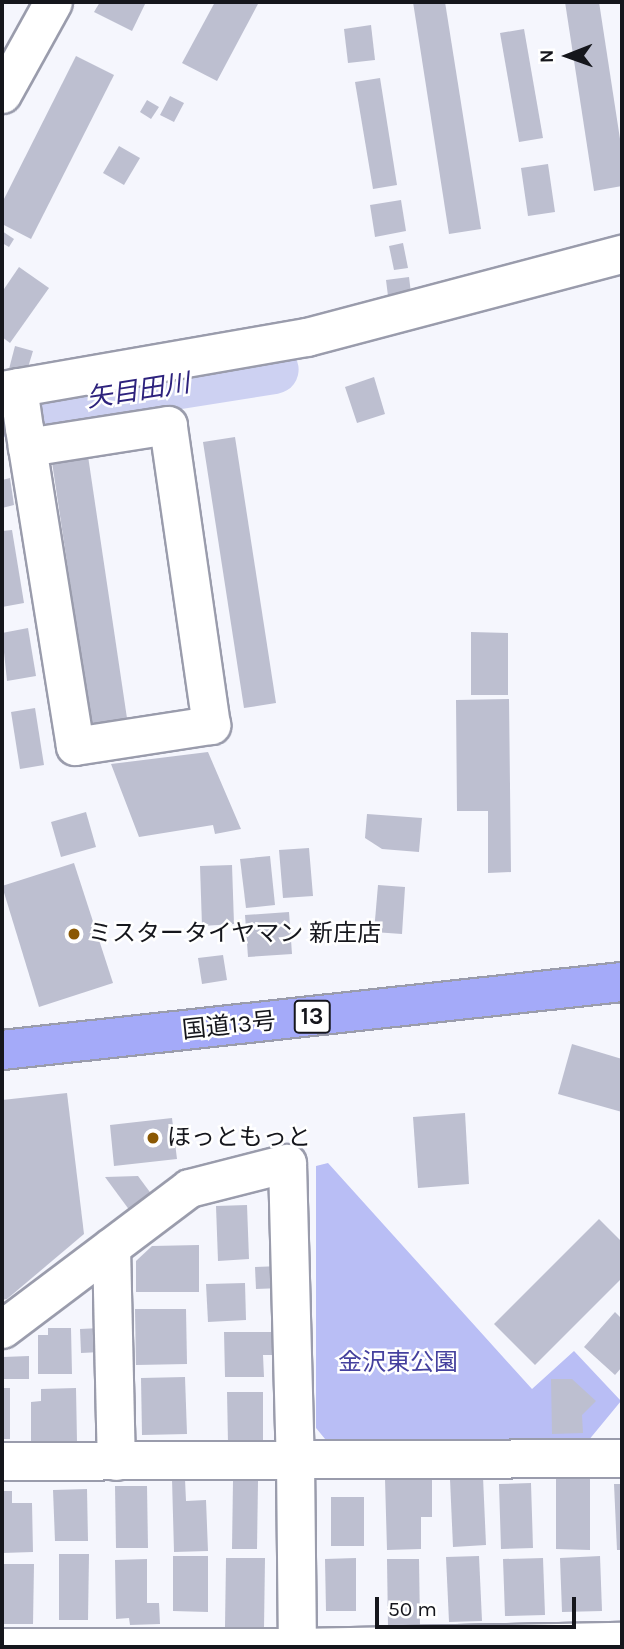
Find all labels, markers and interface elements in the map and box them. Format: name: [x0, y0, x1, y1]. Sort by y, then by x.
north arrow: [533, 21, 603, 91]
text: N: [536, 49, 558, 63]
water label: 矢目田川: [84, 367, 192, 415]
place label: ミスタータイヤマン 新庄店: [88, 920, 382, 948]
marker: ミスタータイヤマン 新庄店: [66, 926, 82, 942]
road number: 13: [293, 998, 331, 1036]
street label: 国道13号: [181, 1007, 277, 1045]
place label: ほっともっと: [167, 1124, 311, 1152]
marker: ほっともっと: [145, 1130, 161, 1146]
park label: 金沢東公園: [338, 1349, 458, 1377]
scale bar: [379, 1582, 580, 1626]
text: 50 m: [388, 1597, 437, 1621]

